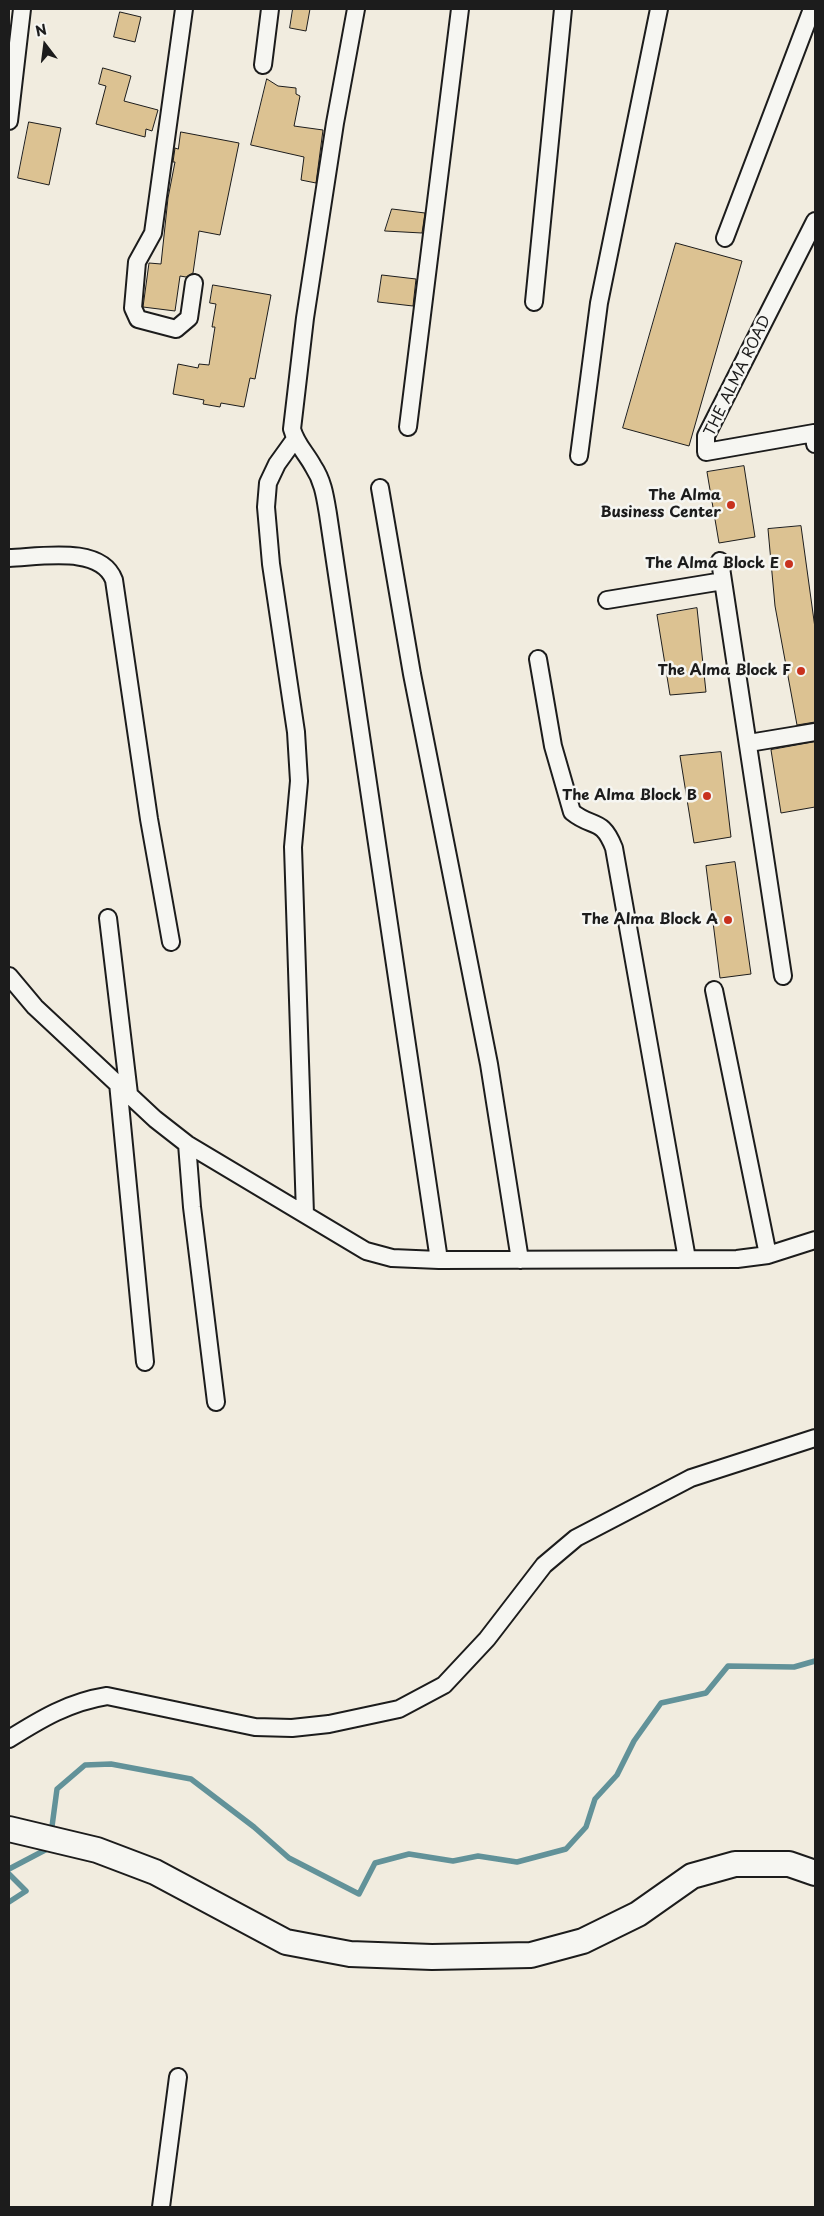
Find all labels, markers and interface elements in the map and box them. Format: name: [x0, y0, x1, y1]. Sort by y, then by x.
text: N: [33, 18, 49, 42]
north arrow: [20, 20, 70, 70]
street label: THE ALMA ROAD: [701, 313, 775, 439]
place label: The Alma Business Center: [600, 487, 721, 522]
marker: The Alma Business Center: [725, 499, 737, 511]
place label: The Alma Block E: [645, 555, 779, 573]
marker: The Alma Block E: [783, 558, 795, 570]
place label: The Alma Block F: [658, 662, 791, 680]
marker: The Alma Block F: [795, 665, 807, 677]
place label: The Alma Block B: [562, 787, 697, 805]
marker: The Alma Block B: [701, 790, 713, 802]
place label: The Alma Block A: [582, 911, 718, 929]
marker: The Alma Block A: [722, 914, 734, 926]

